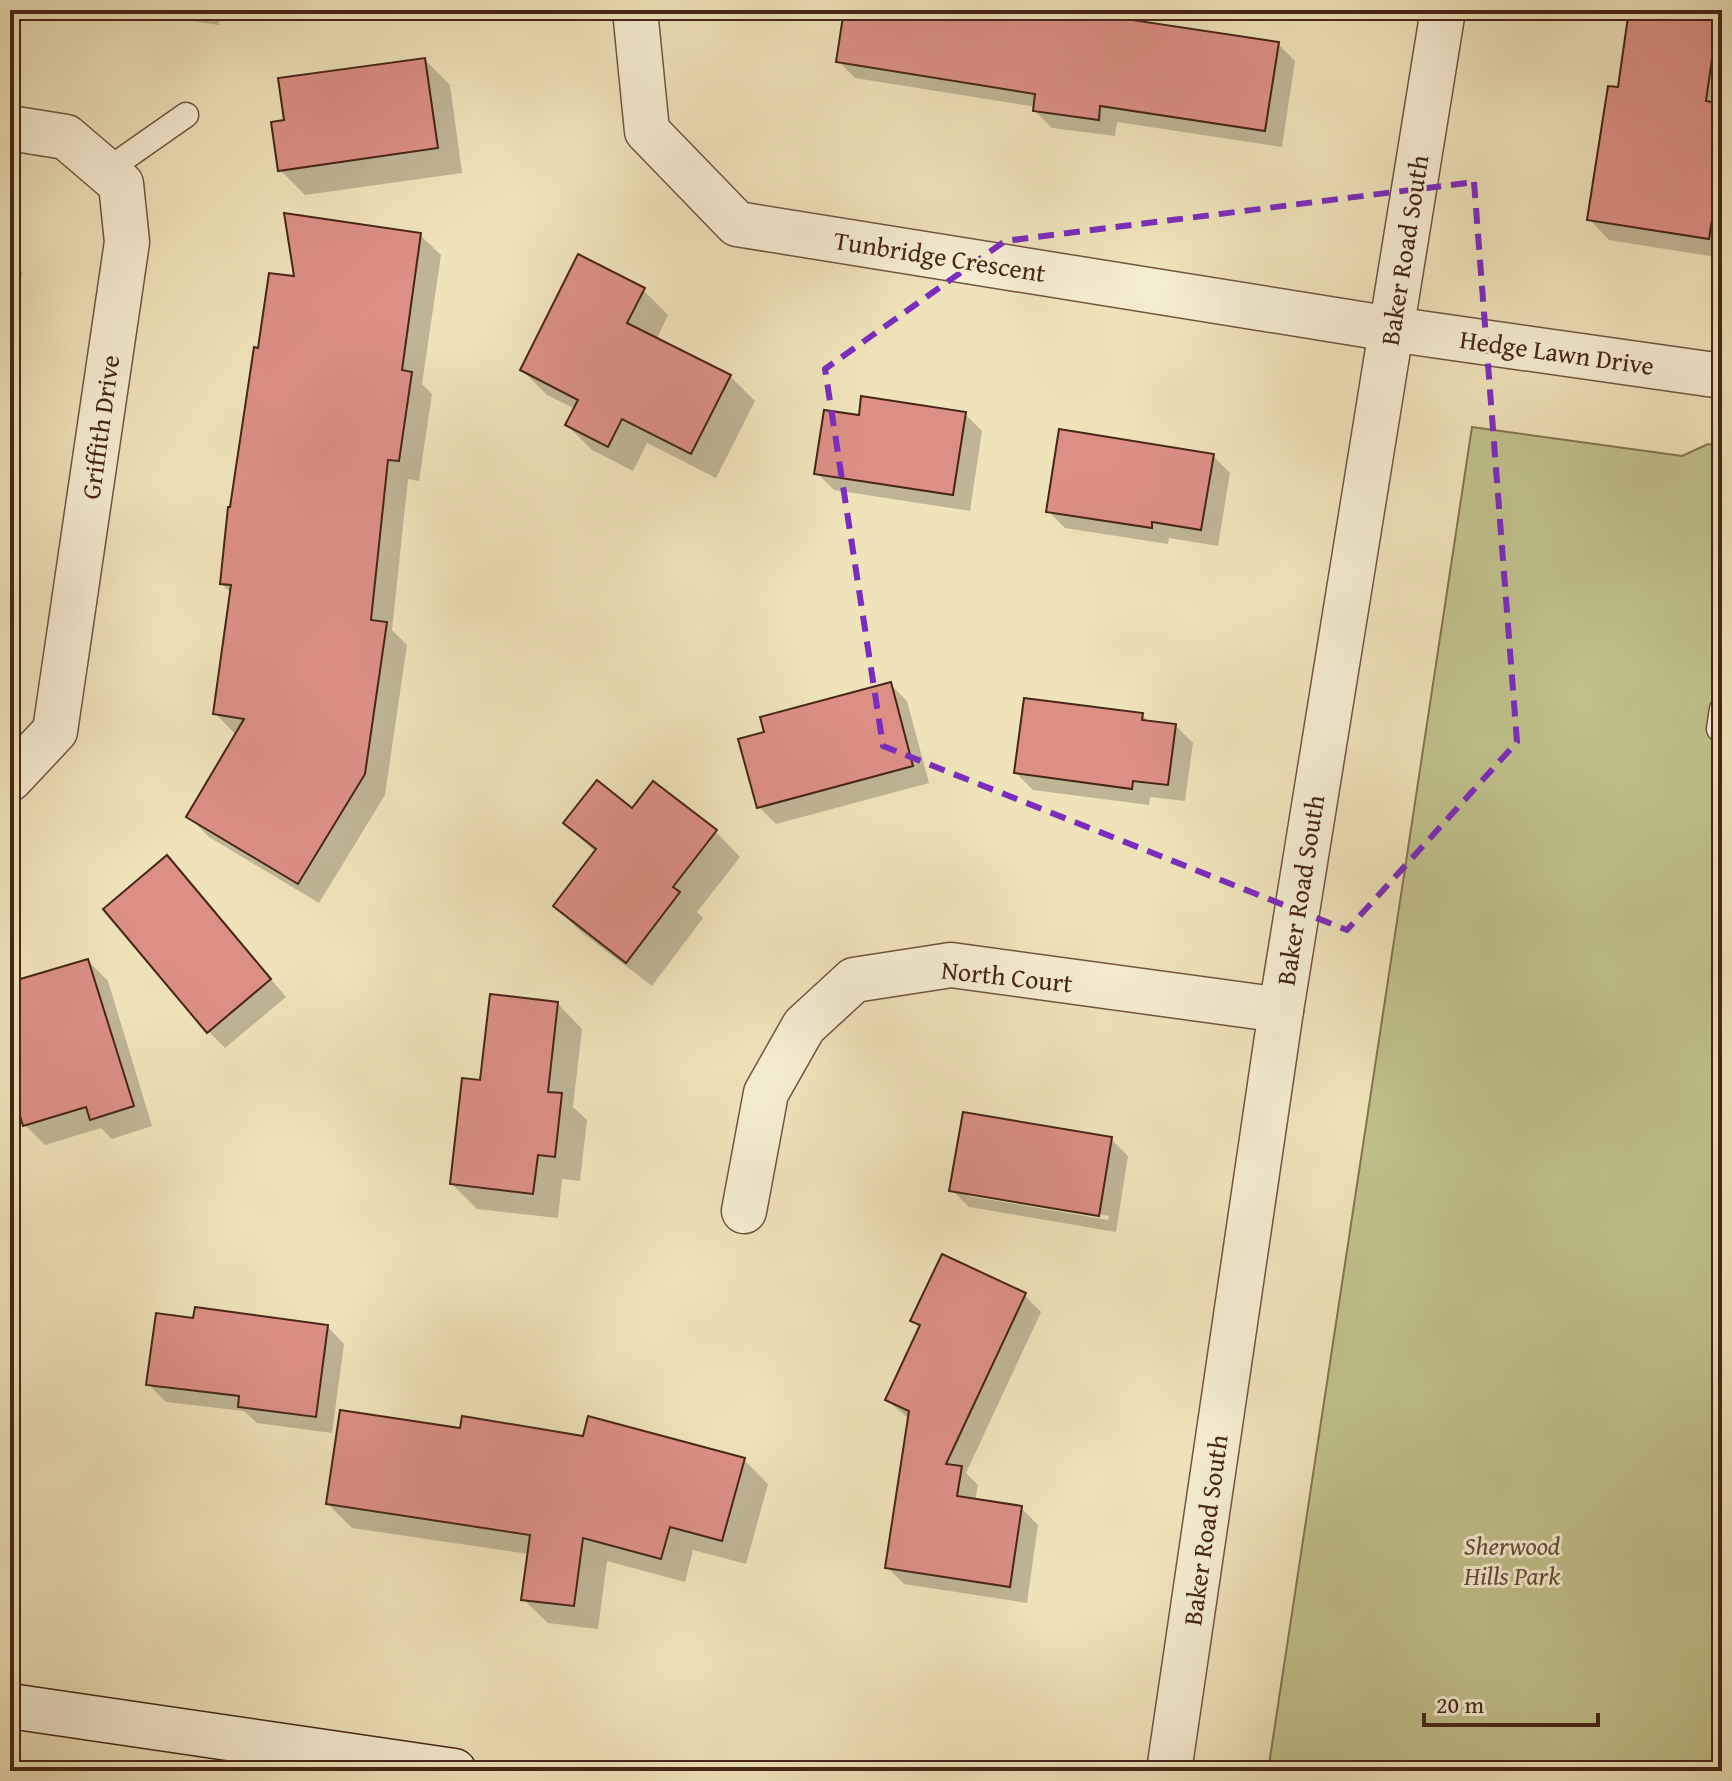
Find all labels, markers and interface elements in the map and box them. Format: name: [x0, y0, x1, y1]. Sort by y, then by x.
street label: Baker Road South: [1370, 152, 1438, 348]
street label: Tunbridge Crescent: [831, 220, 1049, 292]
street label: Hedge Lawn Drive: [1457, 319, 1657, 385]
street label: Griffith Drive: [71, 352, 129, 502]
street label: Baker Road South: [1266, 792, 1334, 988]
street label: North Court: [939, 950, 1075, 1002]
street label: Baker Road South: [1172, 1432, 1238, 1628]
park label: Sherwood Hills Park: [1463, 1526, 1560, 1595]
scale bar: [1424, 1677, 1598, 1727]
text: 20 m: [1436, 1687, 1484, 1722]

